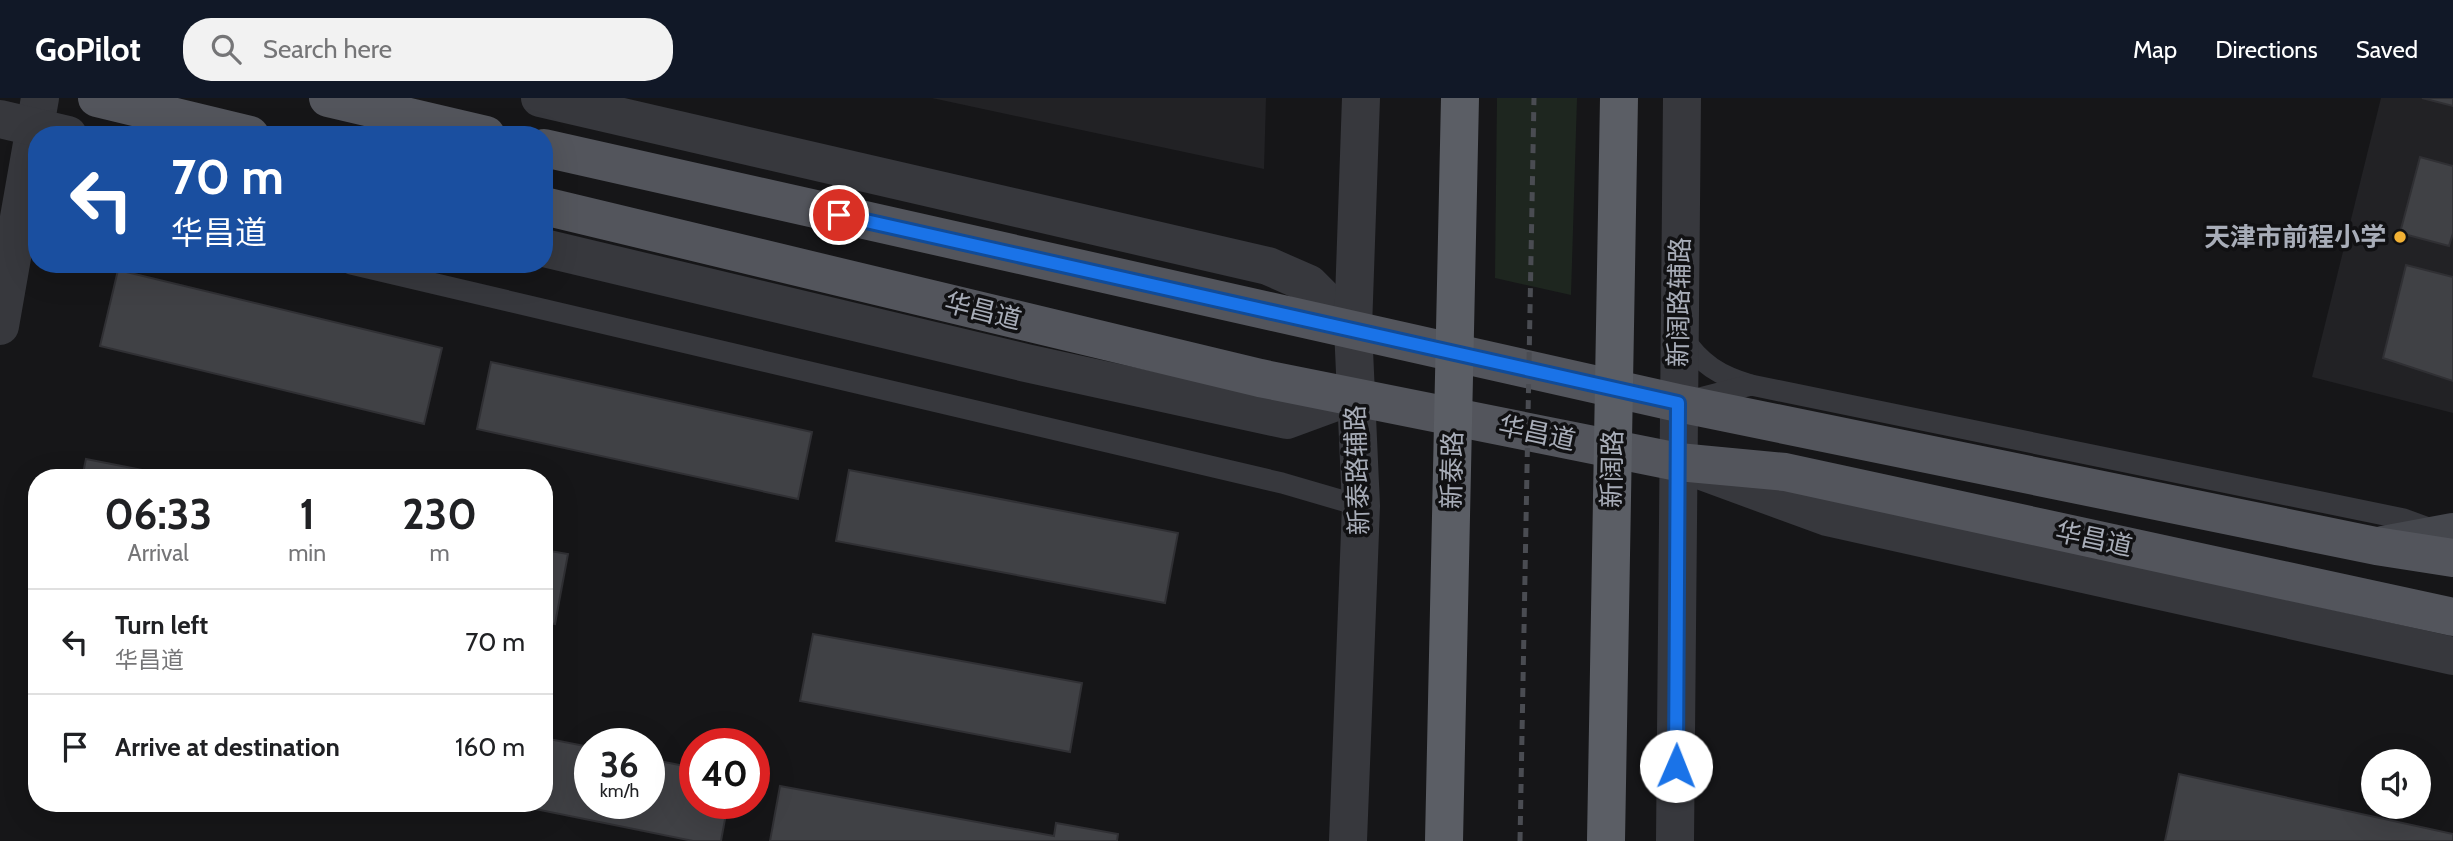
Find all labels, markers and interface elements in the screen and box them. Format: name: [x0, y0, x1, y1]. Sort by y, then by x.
search box: [183, 18, 673, 81]
text: GoPilot: [35, 29, 141, 69]
icon: search: [207, 30, 245, 68]
text: Search here: [263, 33, 392, 65]
text: Map: [2133, 35, 2177, 64]
text: Directions: [2215, 35, 2318, 64]
text: Saved: [2356, 35, 2418, 64]
text: 70 m: [171, 147, 284, 206]
icon: left: [56, 154, 147, 245]
pin: [809, 185, 869, 245]
icon: arrive: [820, 196, 858, 234]
text: 华昌道: [171, 213, 267, 252]
place label: 天津市前程小学: [2204, 221, 2386, 253]
marker: 天津市前程小学: [2392, 229, 2408, 245]
street label: 新阔路辅路: [1662, 237, 1696, 367]
street label: 华昌道: [941, 286, 1025, 336]
street label: 新泰路辅路: [1339, 404, 1375, 536]
street label: 华昌道: [1496, 409, 1578, 457]
street label: 新阔路: [1595, 430, 1629, 508]
street label: 新泰路: [1435, 431, 1469, 509]
text: 06:33: [104, 488, 212, 540]
text: 1: [299, 488, 315, 540]
text: 230: [402, 488, 477, 540]
street label: 华昌道: [2053, 515, 2135, 563]
text: Arrival: [127, 539, 189, 567]
text: min: [288, 539, 326, 567]
text: m: [429, 539, 450, 567]
text: Turn left: [115, 609, 208, 641]
icon: left: [56, 623, 94, 661]
text: 70 m: [465, 626, 525, 658]
text: 华昌道: [115, 646, 184, 674]
icon: arrive: [56, 728, 94, 766]
speed limit sign: 40: [679, 728, 770, 819]
position arrow: [1639, 729, 1713, 803]
text: Arrive at destination: [115, 731, 340, 763]
text: 160 m: [455, 731, 525, 763]
text: 36: [600, 743, 639, 786]
map controls: [2361, 749, 2431, 819]
button: sound: [2361, 749, 2431, 819]
text: km/h: [600, 780, 639, 802]

